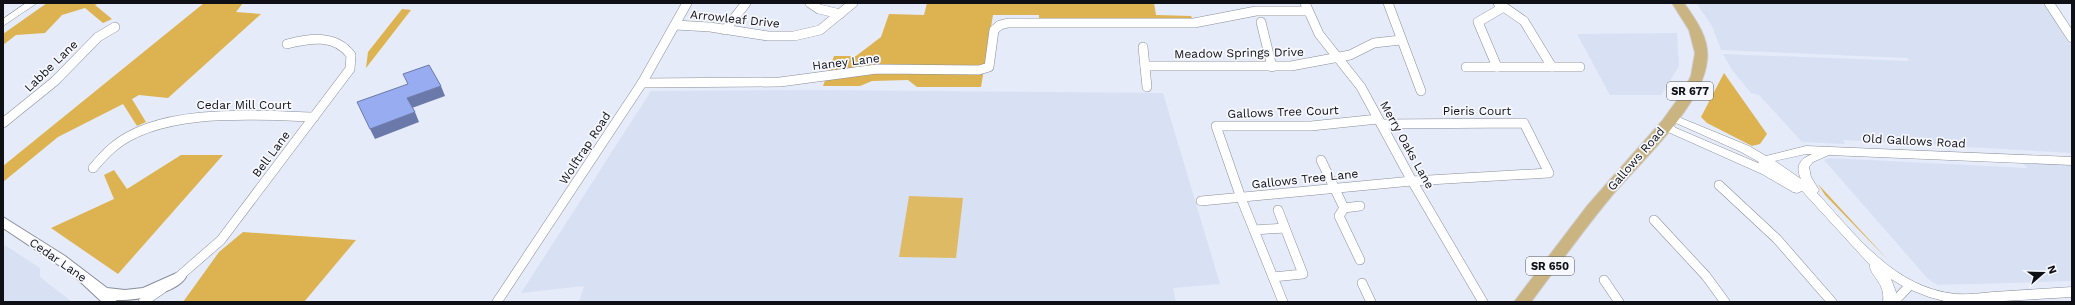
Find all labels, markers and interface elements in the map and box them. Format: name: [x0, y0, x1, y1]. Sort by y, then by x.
street label: Arrowleaf Drive: [689, 7, 781, 31]
street label: Labbe Lane: [22, 37, 80, 95]
street label: Meadow Springs Drive: [1174, 45, 1304, 61]
street label: Haney Lane: [811, 51, 881, 73]
road number: SR 677: [1667, 82, 1713, 100]
street label: Cedar Mill Court: [196, 98, 292, 112]
street label: Merry Oaks Lane: [1377, 99, 1437, 191]
street label: Gallows Tree Court: [1227, 103, 1339, 121]
street label: Pieris Court: [1443, 104, 1511, 118]
street label: Wolftrap Road: [556, 109, 614, 187]
street label: Gallows Road: [1605, 124, 1667, 194]
street label: Bell Lane: [249, 128, 293, 180]
street label: Old Gallows Road: [1862, 131, 1966, 151]
street label: Gallows Tree Lane: [1251, 166, 1359, 192]
street label: Cedar Lane: [27, 235, 89, 285]
north arrow: [2023, 253, 2063, 293]
road number: SR 650: [1526, 257, 1574, 275]
text: N: [2044, 264, 2059, 276]

